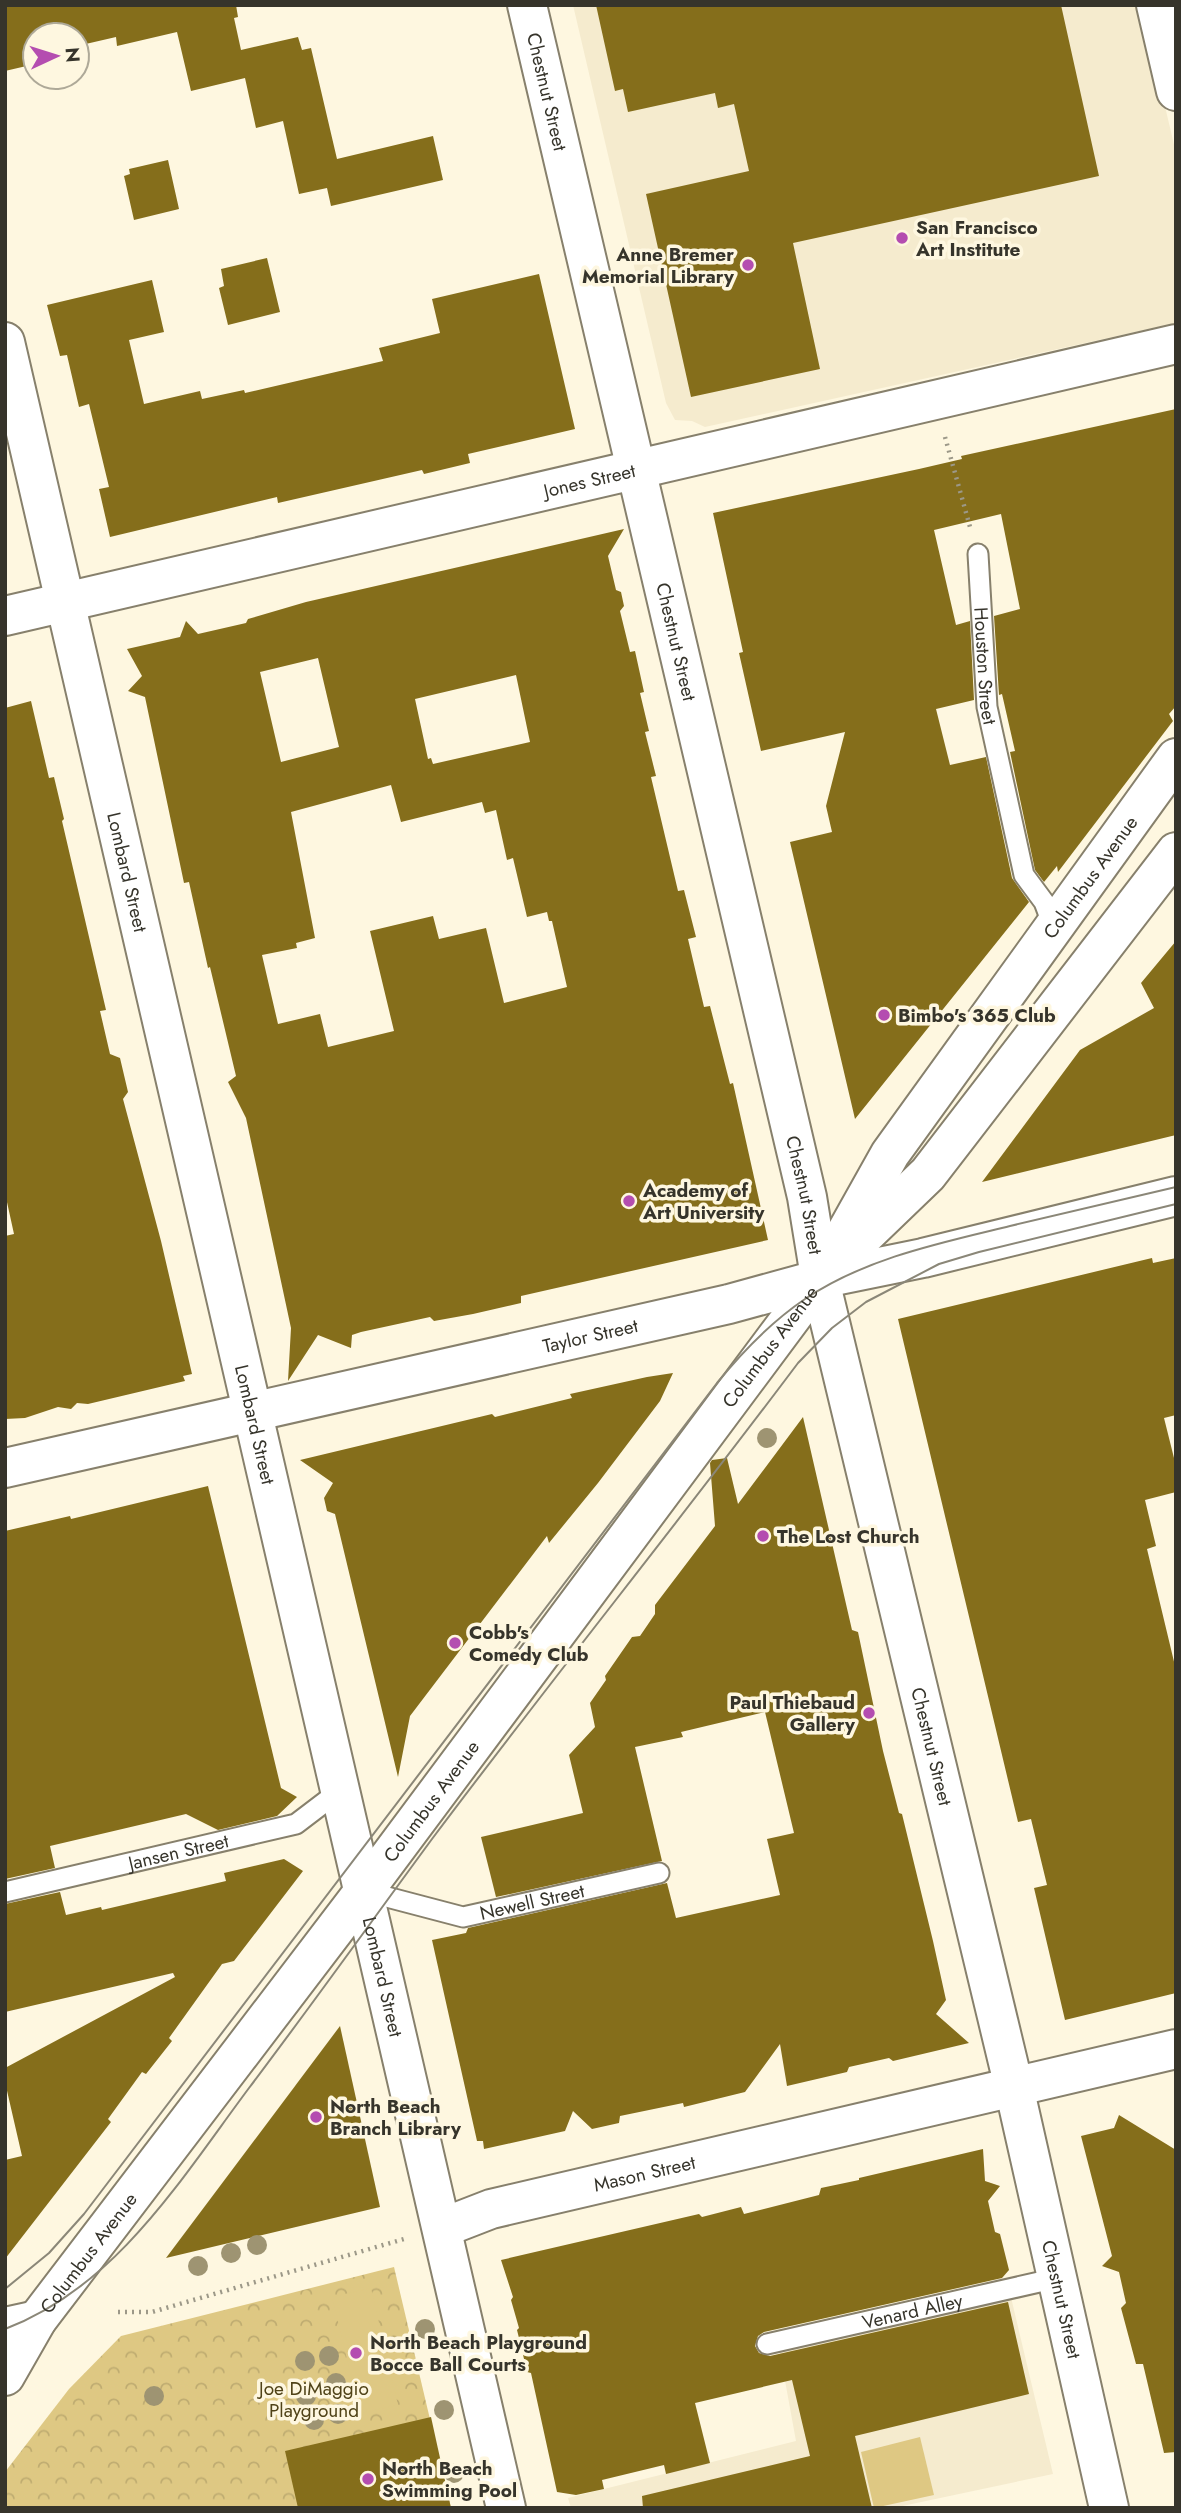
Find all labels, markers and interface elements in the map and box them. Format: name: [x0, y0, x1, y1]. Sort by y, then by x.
north arrow: [21, 21, 91, 91]
street label: Chestnut Street: [520, 30, 574, 154]
text: N: [58, 46, 86, 63]
place label: San Francisco Art Institute: [915, 214, 1038, 263]
marker: San Francisco Art Institute: [894, 230, 910, 246]
place label: Anne Bremer Memorial Library: [582, 241, 735, 290]
marker: Anne Bremer Memorial Library: [740, 257, 756, 273]
street label: Jones Street: [538, 457, 639, 505]
street label: Chestnut Street: [649, 580, 703, 704]
street label: Houston Street: [967, 606, 1004, 728]
street label: Lombard Street: [100, 810, 154, 935]
street label: Columbus Avenue: [1037, 810, 1144, 944]
place label: Bimbo's 365 Club: [898, 1002, 1056, 1029]
marker: Bimbo's 365 Club: [876, 1007, 892, 1023]
street label: Chestnut Street: [779, 1133, 829, 1257]
place label: Academy of Art University: [642, 1177, 765, 1226]
marker: Academy of Art University: [621, 1193, 637, 1209]
street label: Columbus Avenue: [716, 1280, 825, 1413]
street label: Taylor Street: [540, 1312, 641, 1360]
street label: Lombard Street: [228, 1362, 282, 1488]
place label: The Lost Church: [777, 1523, 919, 1550]
marker: The Lost Church: [755, 1528, 771, 1544]
place label: Cobb's Comedy Club: [469, 1619, 589, 1668]
marker: Cobb's Comedy Club: [447, 1635, 463, 1651]
street label: Chestnut Street: [904, 1685, 959, 1809]
place label: Paul Thiebaud Gallery: [730, 1689, 856, 1738]
marker: Paul Thiebaud Gallery: [861, 1705, 877, 1721]
street label: Columbus Avenue: [377, 1735, 486, 1868]
street label: Jansen Street: [123, 1827, 232, 1877]
street label: Newell Street: [477, 1877, 587, 1927]
street label: Lombard Street: [356, 1914, 410, 2040]
place label: North Beach Branch Library: [330, 2093, 462, 2142]
marker: North Beach Branch Library: [308, 2109, 324, 2125]
street label: Mason Street: [591, 2149, 698, 2199]
street label: Columbus Avenue: [34, 2187, 144, 2319]
street label: Chestnut Street: [1035, 2238, 1088, 2362]
street label: Venard Alley: [860, 2287, 966, 2336]
place label: North Beach Playground Bocce Ball Courts: [370, 2329, 587, 2378]
marker: North Beach Playground Bocce Ball Courts: [348, 2345, 364, 2361]
park label: Joe DiMaggio Playground: [256, 2375, 369, 2424]
place label: North Beach Swimming Pool: [382, 2455, 517, 2504]
marker: North Beach Swimming Pool: [360, 2471, 376, 2487]

